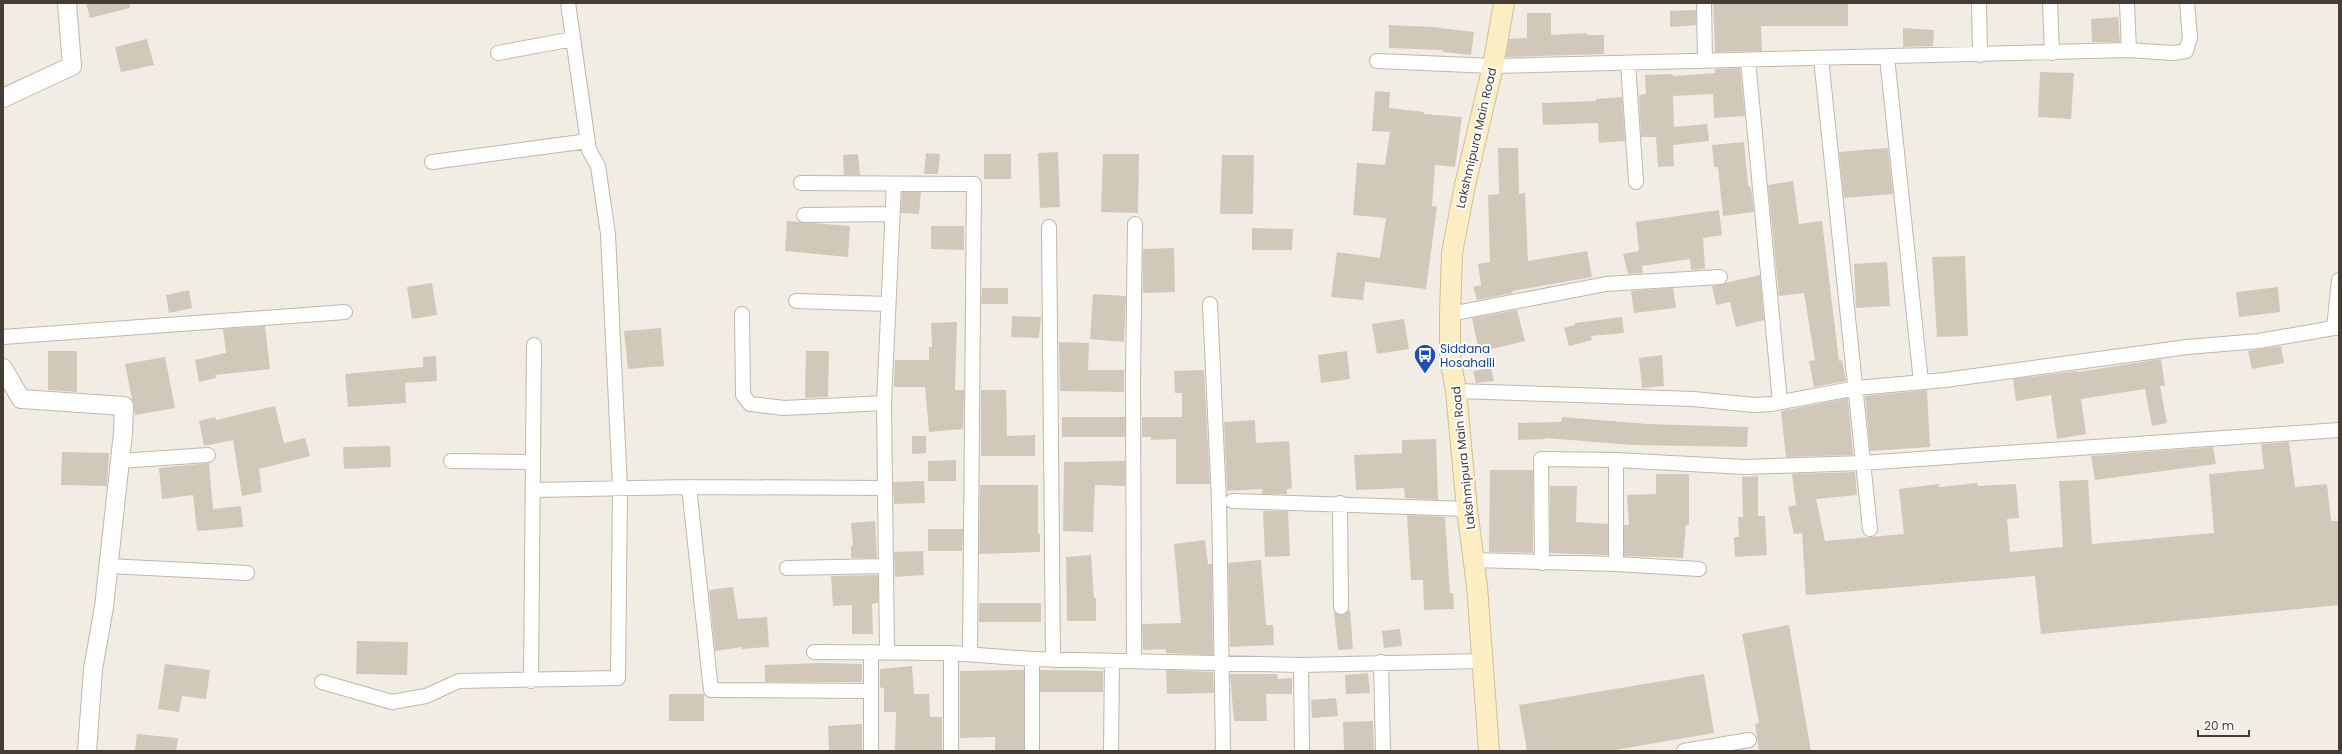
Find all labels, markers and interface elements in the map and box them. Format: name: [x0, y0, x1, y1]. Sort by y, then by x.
street label: Lakshmipura Main Road: [1452, 66, 1500, 210]
place label: Siddana Hosahalli: [1440, 340, 1495, 371]
bus stop icon: Siddana Hosahalli: [1412, 342, 1438, 375]
street label: Lakshmipura Main Road: [1447, 386, 1479, 530]
scale bar: [2198, 712, 2249, 738]
text: 20 m: [2204, 717, 2234, 734]

